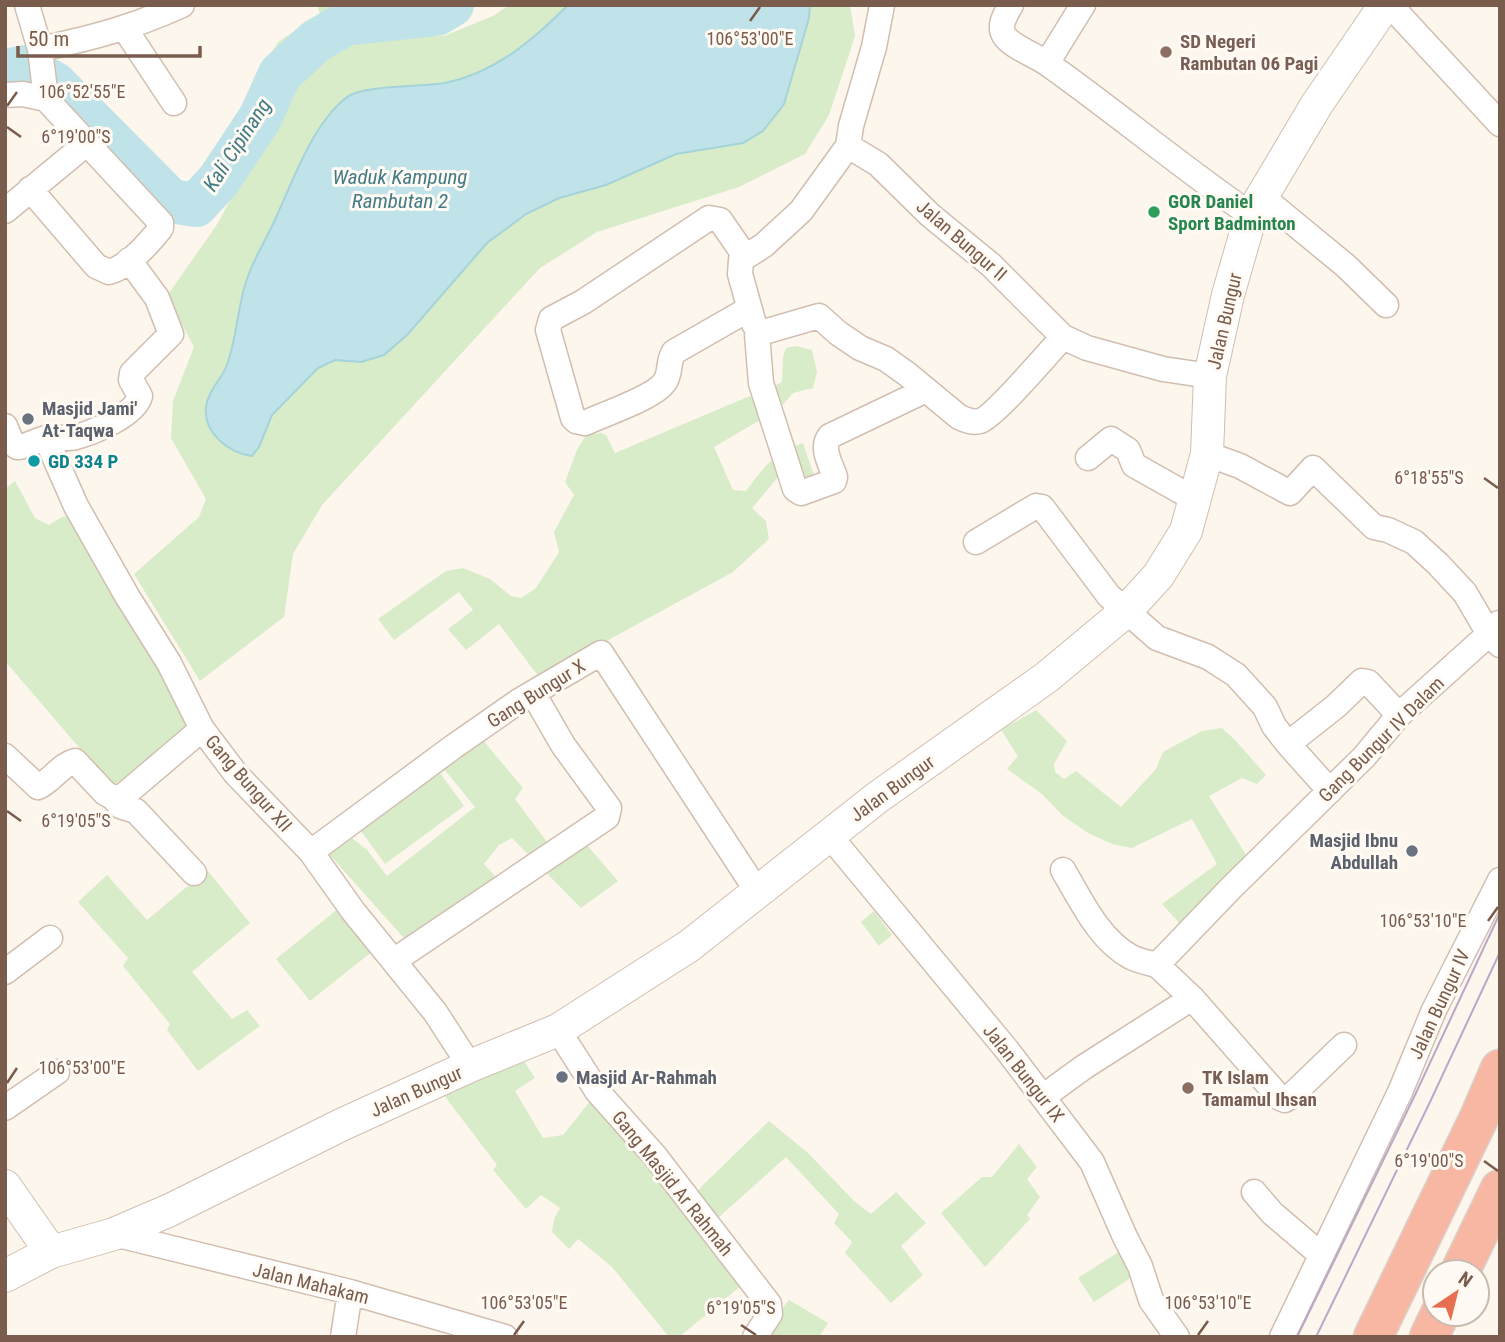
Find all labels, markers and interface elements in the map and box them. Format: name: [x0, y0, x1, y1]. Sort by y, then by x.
scale bar: [18, 14, 200, 58]
text: 50 m: [28, 27, 69, 51]
text: 106°53'00"E: [707, 28, 793, 49]
place label: SD Negeri Rambutan 06 Pagi: [1180, 30, 1318, 75]
marker: SD Negeri Rambutan 06 Pagi: [1158, 44, 1174, 60]
text: 106°52'55"E: [39, 81, 125, 102]
water label: Kali Cipinang: [198, 94, 276, 196]
text: 6°19'00"S: [41, 126, 111, 147]
water label: Waduk Kampung Rambutan 2: [333, 165, 467, 213]
place label: GOR Daniel Sport Badminton: [1168, 190, 1296, 235]
street label: Jalan Bungur II: [912, 195, 1012, 286]
marker: GOR Daniel Sport Badminton: [1146, 204, 1162, 220]
street label: Jalan Bungur: [1202, 270, 1247, 372]
place label: Masjid Jami' At-Taqwa: [42, 397, 137, 442]
marker: Masjid Jami' At-Taqwa: [20, 411, 36, 427]
place label: GD 334 P: [48, 450, 118, 473]
marker: GD 334 P: [26, 453, 42, 469]
text: 6°18'55"S: [1394, 467, 1464, 488]
street label: Gang Bungur X: [483, 654, 590, 733]
street label: Gang Bungur IV Dalam: [1314, 672, 1449, 807]
street label: Gang Bungur XII: [200, 730, 297, 836]
street label: Jalan Bungur: [846, 750, 939, 827]
text: 6°19'05"S: [41, 810, 111, 831]
place label: Masjid Ibnu Abdullah: [1310, 829, 1398, 874]
marker: Masjid Ibnu Abdullah: [1404, 843, 1420, 859]
text: 106°53'10"E: [1380, 910, 1466, 931]
street label: Jalan Bungur IV: [1404, 945, 1475, 1063]
street label: Jalan Bungur IX: [978, 1020, 1069, 1127]
text: 106°53'00"E: [39, 1057, 125, 1078]
street label: Jalan Bungur: [367, 1061, 466, 1122]
place label: Masjid Ar-Rahmah: [576, 1066, 717, 1089]
place label: TK Islam Tamamul Ihsan: [1202, 1066, 1317, 1111]
marker: Masjid Ar-Rahmah: [554, 1069, 570, 1085]
marker: TK Islam Tamamul Ihsan: [1180, 1080, 1196, 1096]
street label: Gang Masjid Ar Rahmah: [607, 1106, 738, 1260]
text: 6°19'00"S: [1394, 1150, 1464, 1171]
street label: Jalan Mahakam: [250, 1258, 371, 1309]
north arrow: [1421, 1258, 1491, 1328]
text: N: [1454, 1267, 1477, 1292]
text: 106°53'05"E: [481, 1292, 567, 1313]
text: 106°53'10"E: [1165, 1292, 1251, 1313]
text: 6°19'05"S: [706, 1297, 776, 1318]

